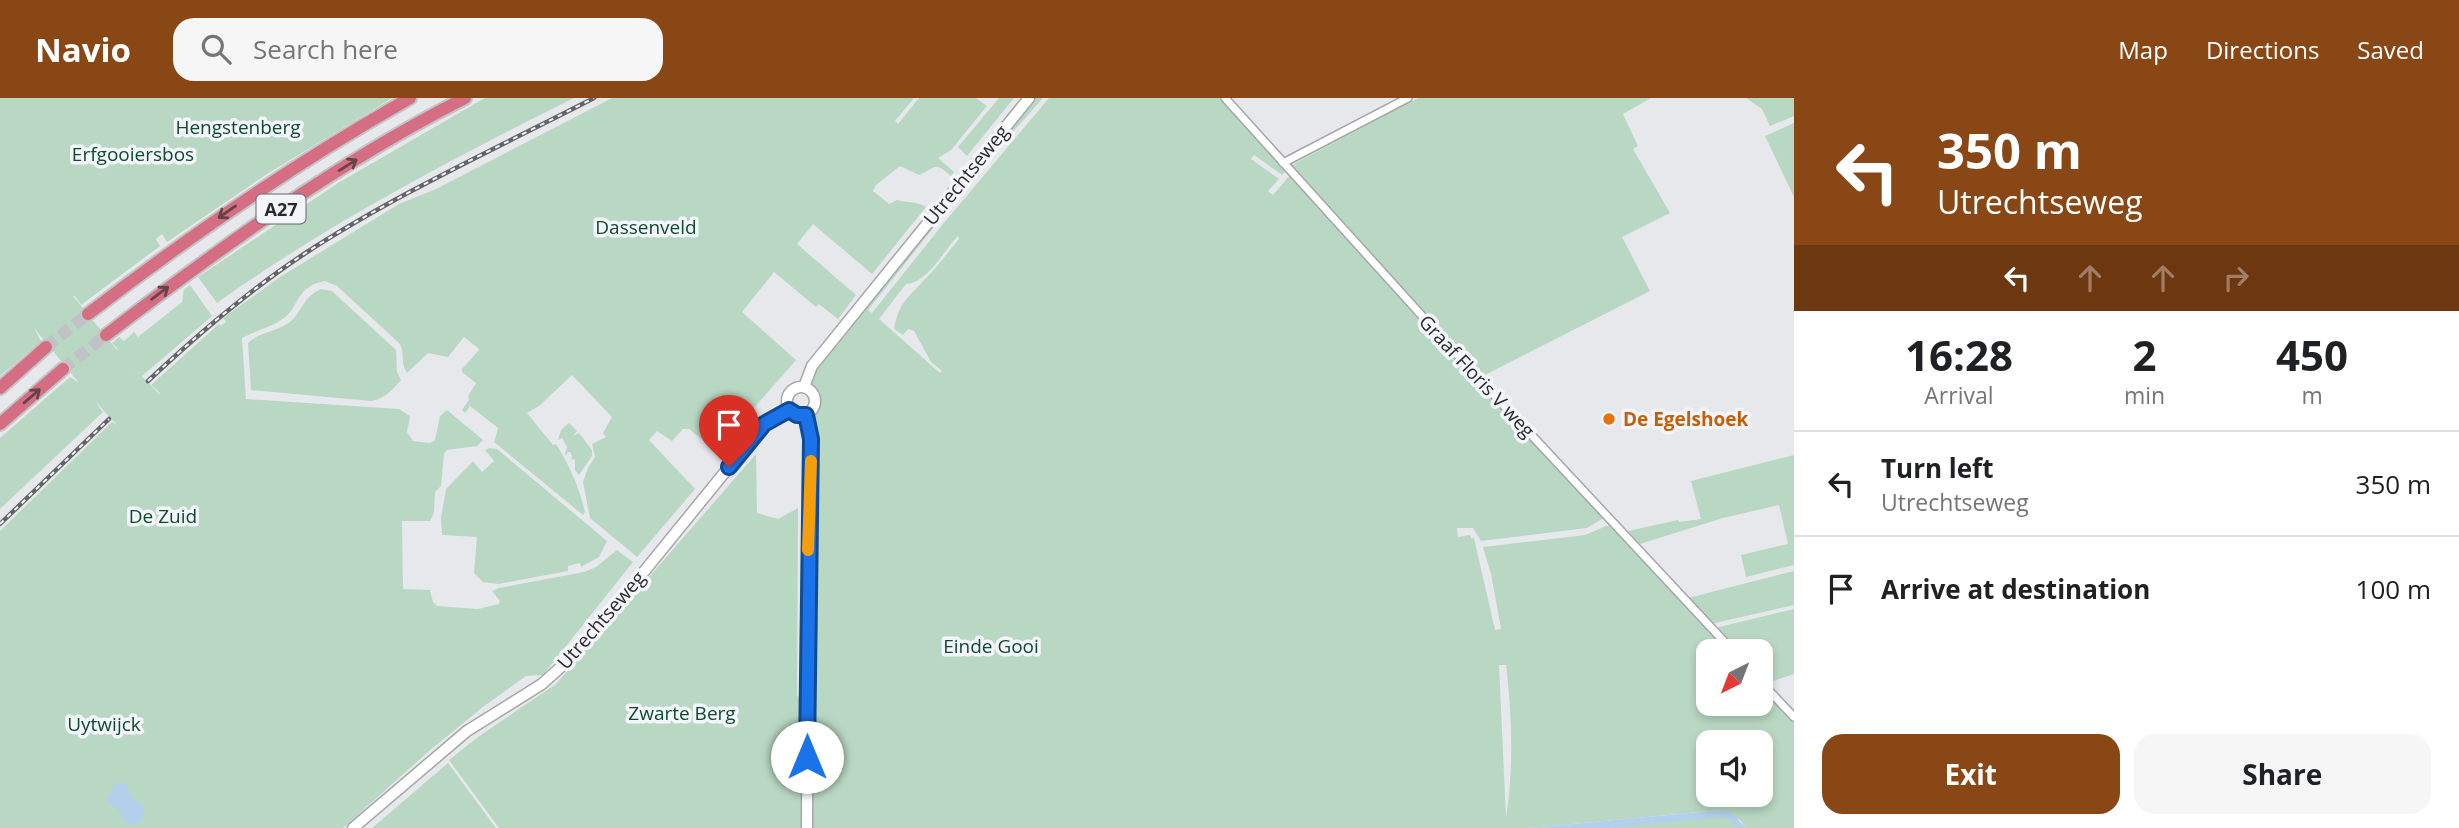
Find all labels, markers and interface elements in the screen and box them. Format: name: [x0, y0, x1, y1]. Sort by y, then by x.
search box: [173, 18, 663, 81]
text: Navio: [35, 27, 131, 72]
icon: search: [197, 30, 235, 68]
text: Search here: [253, 31, 398, 67]
text: Map: [2118, 33, 2168, 66]
text: Directions: [2206, 33, 2319, 66]
text: Saved: [2357, 33, 2424, 66]
park label: Hengstenberg: [175, 114, 301, 140]
text: 350 m: [1937, 117, 2082, 183]
street label: Utrechtseweg: [918, 119, 1014, 231]
icon: left: [1822, 126, 1913, 217]
park label: Erfgooiersbos: [72, 141, 194, 167]
one-way arrow: [338, 158, 357, 173]
text: Utrechtseweg: [1937, 180, 2143, 223]
road number: A27: [256, 194, 306, 224]
one-way arrow: [218, 205, 237, 219]
park label: Dassenveld: [595, 214, 697, 240]
icon: left: [1998, 259, 2036, 297]
icon: ahead: [2071, 259, 2109, 297]
icon: ahead: [2144, 259, 2182, 297]
icon: right: [2217, 259, 2255, 297]
one-way arrow: [150, 286, 169, 301]
street label: Graaf Floris V weg: [1413, 309, 1541, 443]
text: 16:28: [1905, 326, 2013, 383]
text: 2: [2132, 326, 2157, 383]
text: 450: [2276, 326, 2348, 383]
text: Arrival: [1924, 379, 1994, 411]
text: min: [2124, 379, 2165, 411]
text: m: [2301, 379, 2323, 411]
one-way arrow: [22, 388, 40, 404]
pin: [699, 395, 759, 467]
icon: arrive: [710, 406, 748, 444]
place label: De Egelshoek: [1623, 406, 1749, 432]
marker: De Egelshoek: [1601, 411, 1617, 427]
text: Turn left: [1881, 450, 1993, 486]
icon: left: [1822, 465, 1860, 503]
text: 350 m: [2356, 466, 2431, 502]
text: Utrechtseweg: [1881, 486, 2029, 518]
park label: De Zuid: [129, 503, 197, 529]
street label: Utrechtseweg: [551, 565, 651, 675]
icon: arrive: [1822, 570, 1860, 608]
text: Arrive at destination: [1881, 571, 2150, 607]
text: 100 m: [2356, 571, 2431, 607]
park label: Einde Gooi: [943, 633, 1039, 659]
north arrow: [1696, 639, 1773, 716]
map controls: [1696, 639, 1773, 807]
park label: Zwarte Berg: [628, 700, 736, 726]
park label: Uytwijck: [67, 711, 141, 737]
position arrow: [770, 720, 844, 794]
button: sound: [1696, 730, 1773, 807]
button: Exit: [1822, 734, 2120, 814]
button: Share: [2134, 734, 2431, 814]

